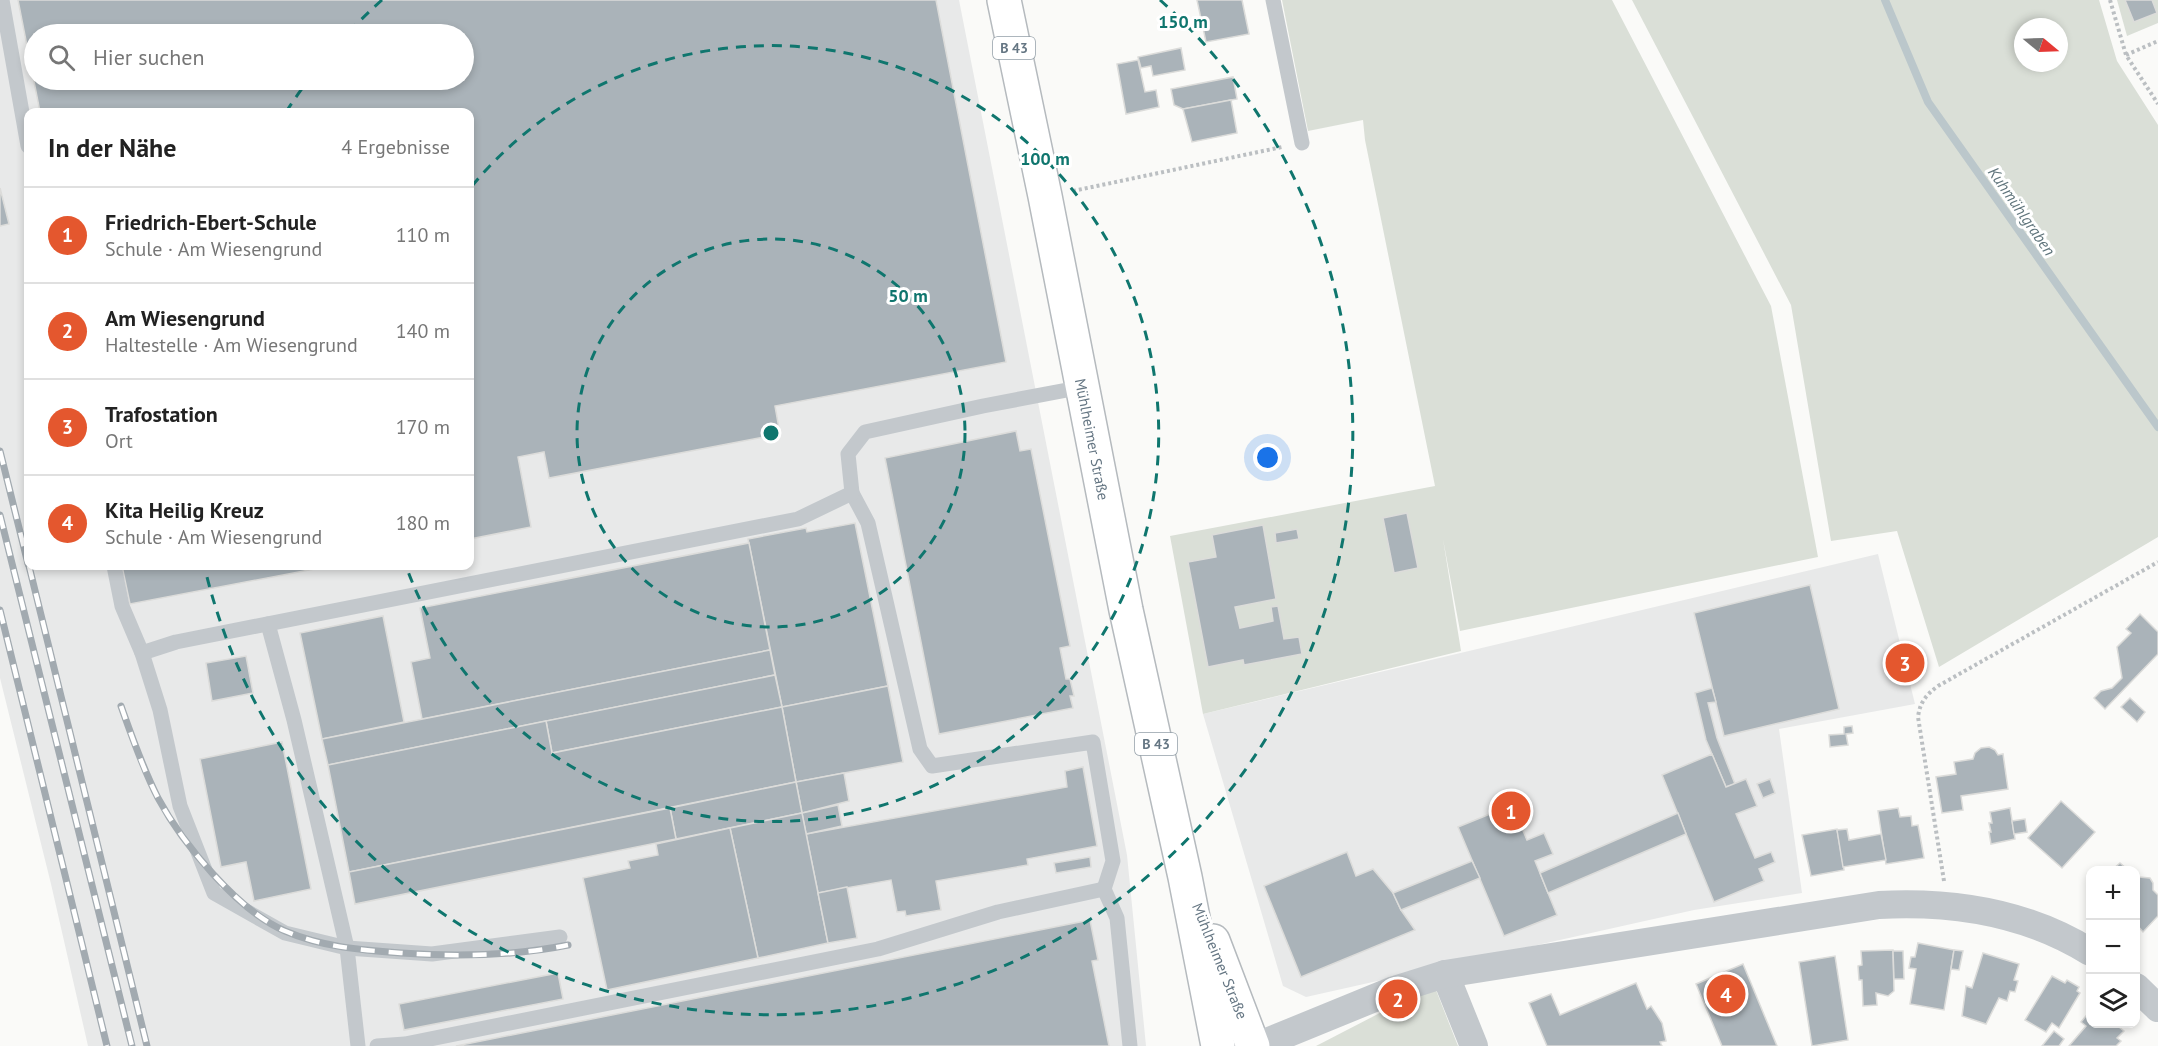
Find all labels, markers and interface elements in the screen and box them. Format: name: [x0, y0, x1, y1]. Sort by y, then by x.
text: 150 m: [1158, 10, 1208, 33]
north arrow: [2014, 18, 2068, 72]
search box: [24, 24, 474, 90]
road number: B 43: [993, 37, 1035, 59]
icon: search: [45, 41, 78, 74]
text: Hier suchen: [93, 43, 205, 71]
text: In der Nähe: [48, 131, 176, 164]
text: 4 Ergebnisse: [341, 134, 450, 160]
text: 100 m: [1020, 147, 1070, 170]
water label: Kuhmühlgraben: [1984, 163, 2060, 259]
text: Friedrich-Ebert-Schule: [105, 208, 317, 236]
text: 1: [62, 222, 73, 248]
text: 110 m: [396, 222, 450, 248]
text: Schule · Am Wiesengrund: [105, 236, 322, 262]
text: 50 m: [888, 284, 928, 307]
text: Am Wiesengrund: [105, 304, 265, 332]
text: 2: [62, 318, 73, 344]
text: 140 m: [396, 318, 450, 344]
text: Haltestelle · Am Wiesengrund: [105, 332, 358, 358]
street label: Mühlheimer Straße: [1071, 377, 1114, 502]
text: Trafostation: [105, 400, 218, 428]
text: 3: [62, 414, 73, 440]
text: 170 m: [396, 414, 450, 440]
centre of rings: [761, 423, 781, 443]
text: Ort: [105, 428, 133, 454]
your location: [1253, 443, 1282, 472]
text: Kita Heilig Kreuz: [105, 496, 264, 524]
text: 4: [62, 510, 73, 536]
text: 180 m: [396, 510, 450, 536]
text: Schule · Am Wiesengrund: [105, 524, 322, 550]
pin: 3: [1886, 640, 1924, 686]
road number: B 43: [1135, 733, 1177, 755]
pin: 1: [1492, 788, 1530, 834]
map controls: [2086, 866, 2140, 1028]
button: +: [2086, 866, 2140, 920]
street label: Mühlheimer Straße: [1188, 900, 1252, 1022]
button: −: [2086, 920, 2140, 974]
pin: 4: [1706, 972, 1746, 1016]
button: layers: [2086, 974, 2140, 1028]
pin: 2: [1378, 976, 1418, 1022]

